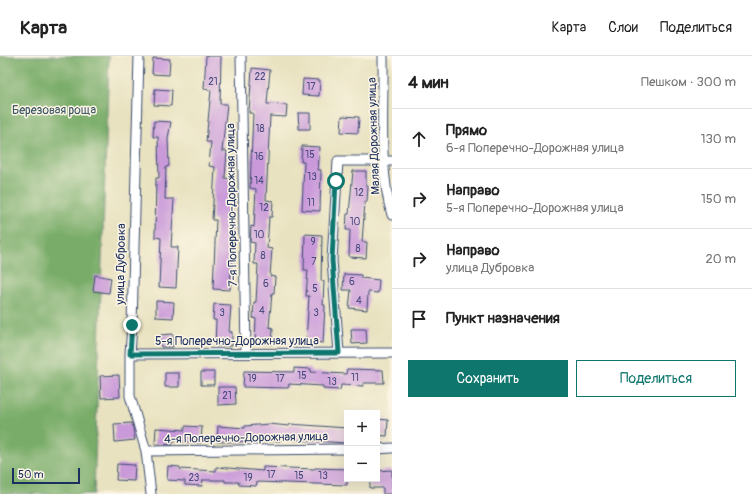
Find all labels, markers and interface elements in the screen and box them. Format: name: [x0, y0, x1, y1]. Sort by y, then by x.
text: Карта: [20, 16, 67, 40]
text: Карта: [552, 19, 586, 36]
text: Слои: [608, 19, 638, 36]
text: Поделиться: [660, 19, 732, 36]
house number: 22: [254, 71, 266, 83]
text: 4 мин: [408, 72, 449, 93]
text: Пешком · 300 m: [641, 74, 736, 90]
house number: 21: [208, 76, 218, 88]
street label: Малая Дорожная улица: [364, 77, 384, 195]
house number: 17: [306, 81, 316, 93]
park label: Березовая роща: [12, 103, 96, 118]
text: Прямо: [446, 121, 487, 140]
street label: 7-я Поперечно-Дорожная улица: [223, 123, 241, 287]
house number: 18: [256, 123, 264, 135]
icon: ahead: [408, 128, 430, 150]
text: 130 m: [700, 131, 736, 147]
text: 6-я Поперечно-Дорожная улица: [446, 140, 624, 156]
house number: 15: [305, 149, 315, 161]
house number: 16: [254, 151, 264, 163]
house number: 13: [307, 171, 317, 183]
route start: [327, 172, 345, 190]
house number: 14: [254, 175, 264, 187]
text: Направо: [446, 181, 500, 200]
house number: 12: [354, 187, 364, 199]
icon: right: [408, 188, 430, 210]
text: 150 m: [701, 191, 736, 207]
house number: 11: [307, 197, 315, 209]
text: 5-я Поперечно-Дорожная улица: [446, 200, 624, 216]
house number: 12: [259, 202, 269, 214]
house number: 10: [350, 216, 361, 228]
street label: улица Дубровка: [113, 223, 129, 306]
house number: 10: [254, 229, 265, 241]
house number: 9: [310, 236, 316, 248]
text: Направо: [446, 241, 500, 260]
house number: 8: [355, 243, 361, 255]
icon: right: [408, 248, 430, 270]
house number: 8: [260, 250, 266, 262]
text: 20 m: [705, 251, 736, 267]
house number: 7: [311, 256, 317, 268]
text: улица Дубровка: [446, 260, 534, 276]
house number: 6: [349, 276, 355, 288]
house number: 6: [263, 278, 269, 290]
house number: 5: [312, 283, 318, 295]
house number: 4: [356, 295, 362, 307]
house number: 4: [259, 305, 265, 317]
house number: 3: [219, 307, 225, 319]
house number: 3: [313, 307, 319, 319]
icon: arrive: [408, 308, 430, 330]
text: Пункт назначения: [446, 309, 560, 328]
route end: [123, 316, 141, 334]
street label: 5-я Поперечно-Дорожная улица: [155, 334, 319, 349]
button: Сохранить: [408, 360, 568, 397]
button: Поделиться: [576, 360, 736, 397]
house number: 15: [297, 370, 307, 382]
house number: 11: [351, 372, 359, 384]
house number: 19: [247, 373, 257, 385]
house number: 17: [275, 373, 285, 385]
house number: 13: [327, 376, 337, 388]
house number: 21: [222, 390, 232, 402]
map controls: [344, 410, 380, 482]
button: +: [344, 410, 380, 446]
street label: 4-я Поперечно-Дорожная улица: [164, 429, 329, 447]
button: −: [344, 446, 380, 482]
scale bar: [12, 466, 80, 485]
text: 50 m: [18, 468, 44, 481]
house number: 17: [266, 469, 276, 481]
house number: 15: [294, 470, 304, 482]
house number: 13: [318, 470, 328, 482]
house number: 23: [189, 472, 200, 484]
house number: 19: [243, 472, 253, 484]

